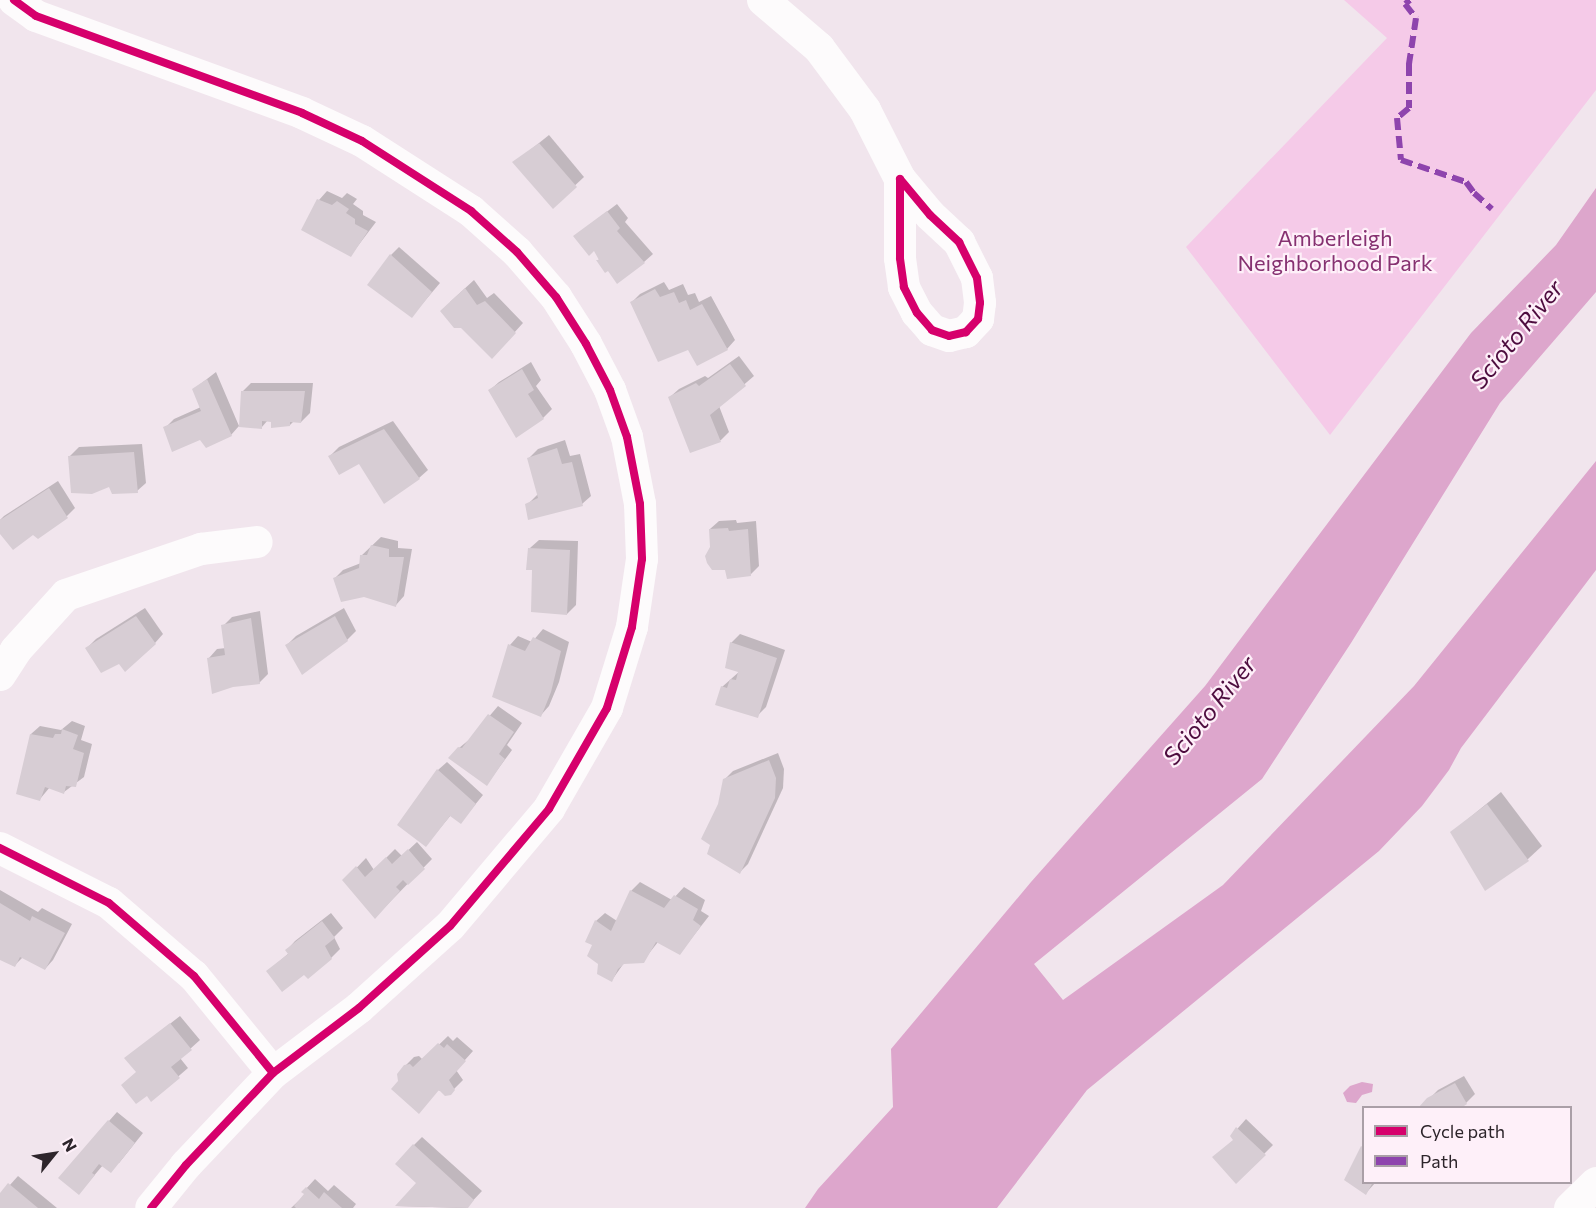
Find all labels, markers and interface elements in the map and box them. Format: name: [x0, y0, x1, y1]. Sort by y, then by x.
park label: Amberleigh Neighborhood Park: [1237, 224, 1433, 276]
water label: Scioto River: [1464, 274, 1568, 394]
water label: Scioto River: [1157, 650, 1261, 770]
legend: [1362, 1106, 1572, 1184]
text: Cycle path: [1420, 1120, 1505, 1142]
north arrow: [24, 1124, 84, 1184]
text: N: [59, 1135, 81, 1155]
text: Path: [1420, 1150, 1458, 1172]

